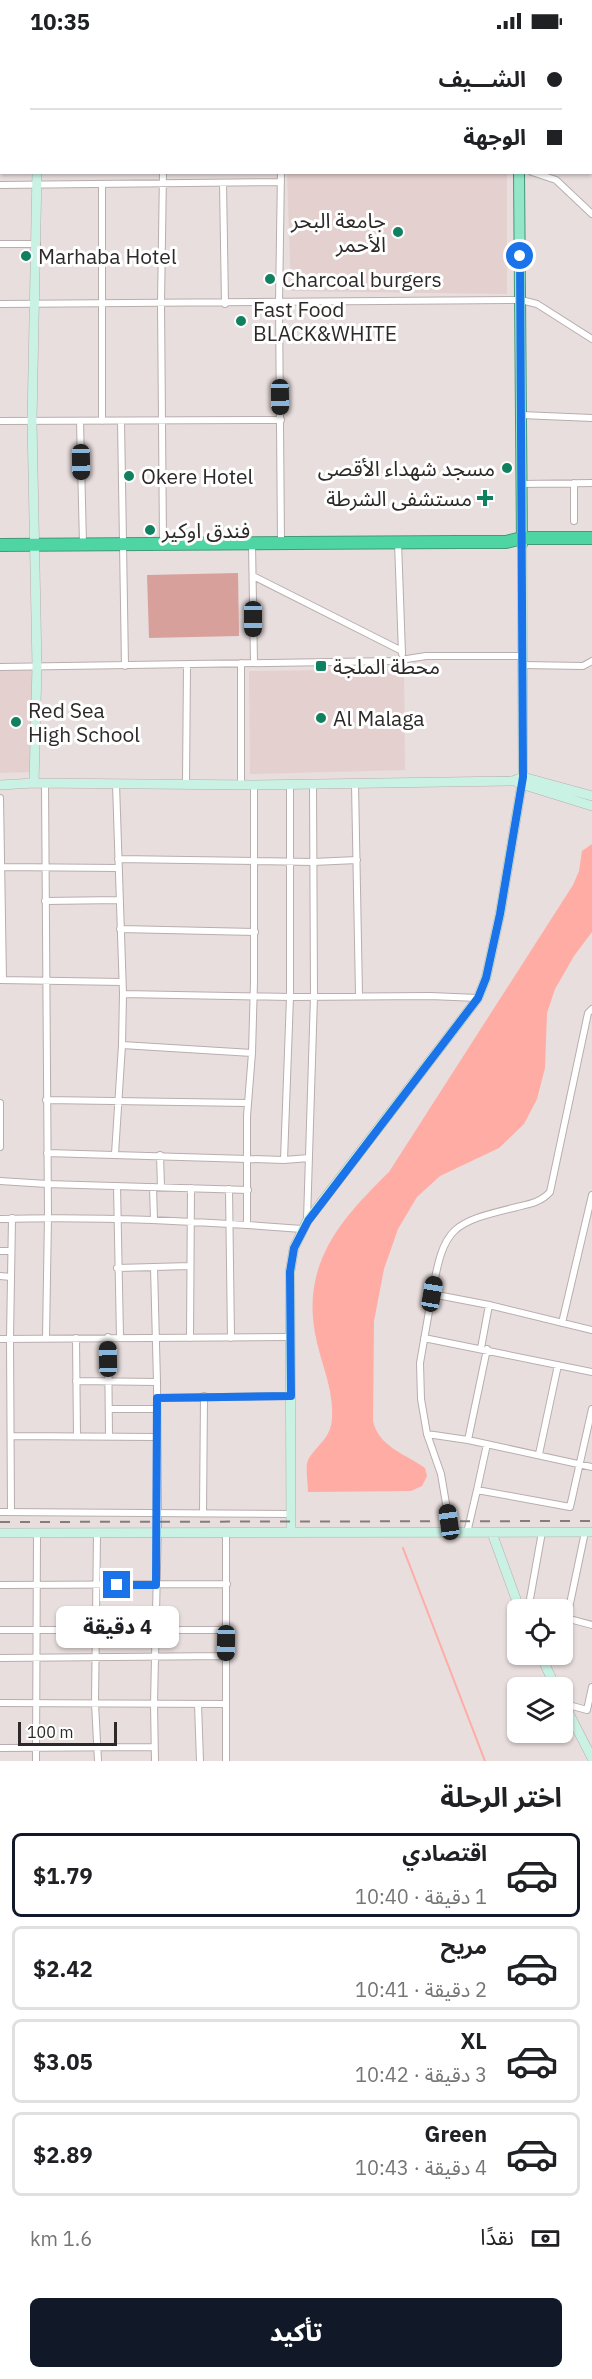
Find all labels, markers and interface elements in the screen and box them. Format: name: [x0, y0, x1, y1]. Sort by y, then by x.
text: 10:35: [30, 7, 90, 36]
text: الشـــيف: [438, 64, 526, 93]
text: الوجهة: [463, 122, 526, 151]
place label: جامعة البحر الأحمر: [290, 206, 386, 258]
marker: جامعة البحر الأحمر: [391, 225, 405, 239]
place label: Marhaba Hotel: [38, 242, 177, 270]
route start: [506, 242, 533, 269]
marker: Marhaba Hotel: [19, 249, 33, 263]
place label: Charcoal burgers: [282, 265, 442, 293]
marker: Charcoal burgers: [263, 272, 277, 286]
place label: Fast Food BLACK&WHITE: [253, 295, 397, 347]
marker: Fast Food BLACK&WHITE: [234, 314, 248, 328]
car: [271, 379, 289, 415]
car: [72, 444, 90, 480]
place label: مسجد شهداء الأقصى: [318, 454, 495, 482]
marker: مسجد شهداء الأقصى: [500, 461, 514, 475]
place label: Okere Hotel: [141, 462, 254, 490]
marker: Okere Hotel: [122, 469, 136, 483]
place label: مستشفى الشرطة: [326, 484, 472, 512]
marker: مستشفى الشرطة: [476, 489, 494, 507]
place label: فندق اوكير: [161, 516, 250, 544]
marker: فندق اوكير: [143, 523, 157, 537]
car: [244, 601, 262, 637]
place label: محطة الملجة: [333, 652, 440, 680]
marker: محطة الملجة: [314, 659, 328, 673]
place label: Red Sea High School: [28, 696, 140, 748]
place label: Al Malaga: [333, 704, 425, 732]
marker: Al Malaga: [314, 711, 328, 725]
marker: Red Sea High School: [9, 715, 23, 729]
car: [420, 1275, 444, 1313]
car: [99, 1341, 117, 1377]
car: [438, 1503, 460, 1541]
route end: [103, 1571, 130, 1598]
map controls: [507, 1599, 573, 1743]
button: locate: [507, 1599, 573, 1665]
callout: 4 دقيقة: [56, 1606, 178, 1648]
text: 4 دقيقة: [83, 1613, 152, 1640]
car: [217, 1625, 235, 1661]
button: layers: [507, 1677, 573, 1743]
scale bar: [18, 1719, 117, 1746]
text: 100 m: [27, 1722, 74, 1742]
text: اختر الرحلة: [440, 1779, 562, 1814]
text: اقتصادي: [402, 1838, 487, 1867]
icon: car: [505, 1848, 559, 1902]
text: $1.79: [33, 1861, 93, 1890]
text: 1 دقيقة · 10:40: [355, 1883, 487, 1910]
text: مريح: [441, 1931, 487, 1960]
icon: car: [505, 1941, 559, 1995]
text: $2.42: [33, 1954, 93, 1983]
text: 2 دقيقة · 10:41: [355, 1976, 487, 2003]
text: XL: [461, 2026, 487, 2055]
icon: car: [505, 2034, 559, 2088]
text: $3.05: [33, 2047, 93, 2076]
text: 3 دقيقة · 10:42: [355, 2061, 487, 2088]
text: Green: [425, 2119, 487, 2148]
icon: car: [505, 2127, 559, 2181]
text: $2.89: [33, 2140, 93, 2169]
text: 4 دقيقة · 10:43: [355, 2154, 487, 2181]
text: نقدًا: [480, 2222, 514, 2251]
icon: cash: [529, 2222, 562, 2255]
text: 1.6 km: [30, 2225, 92, 2252]
button: تأكيد: [30, 2298, 562, 2367]

